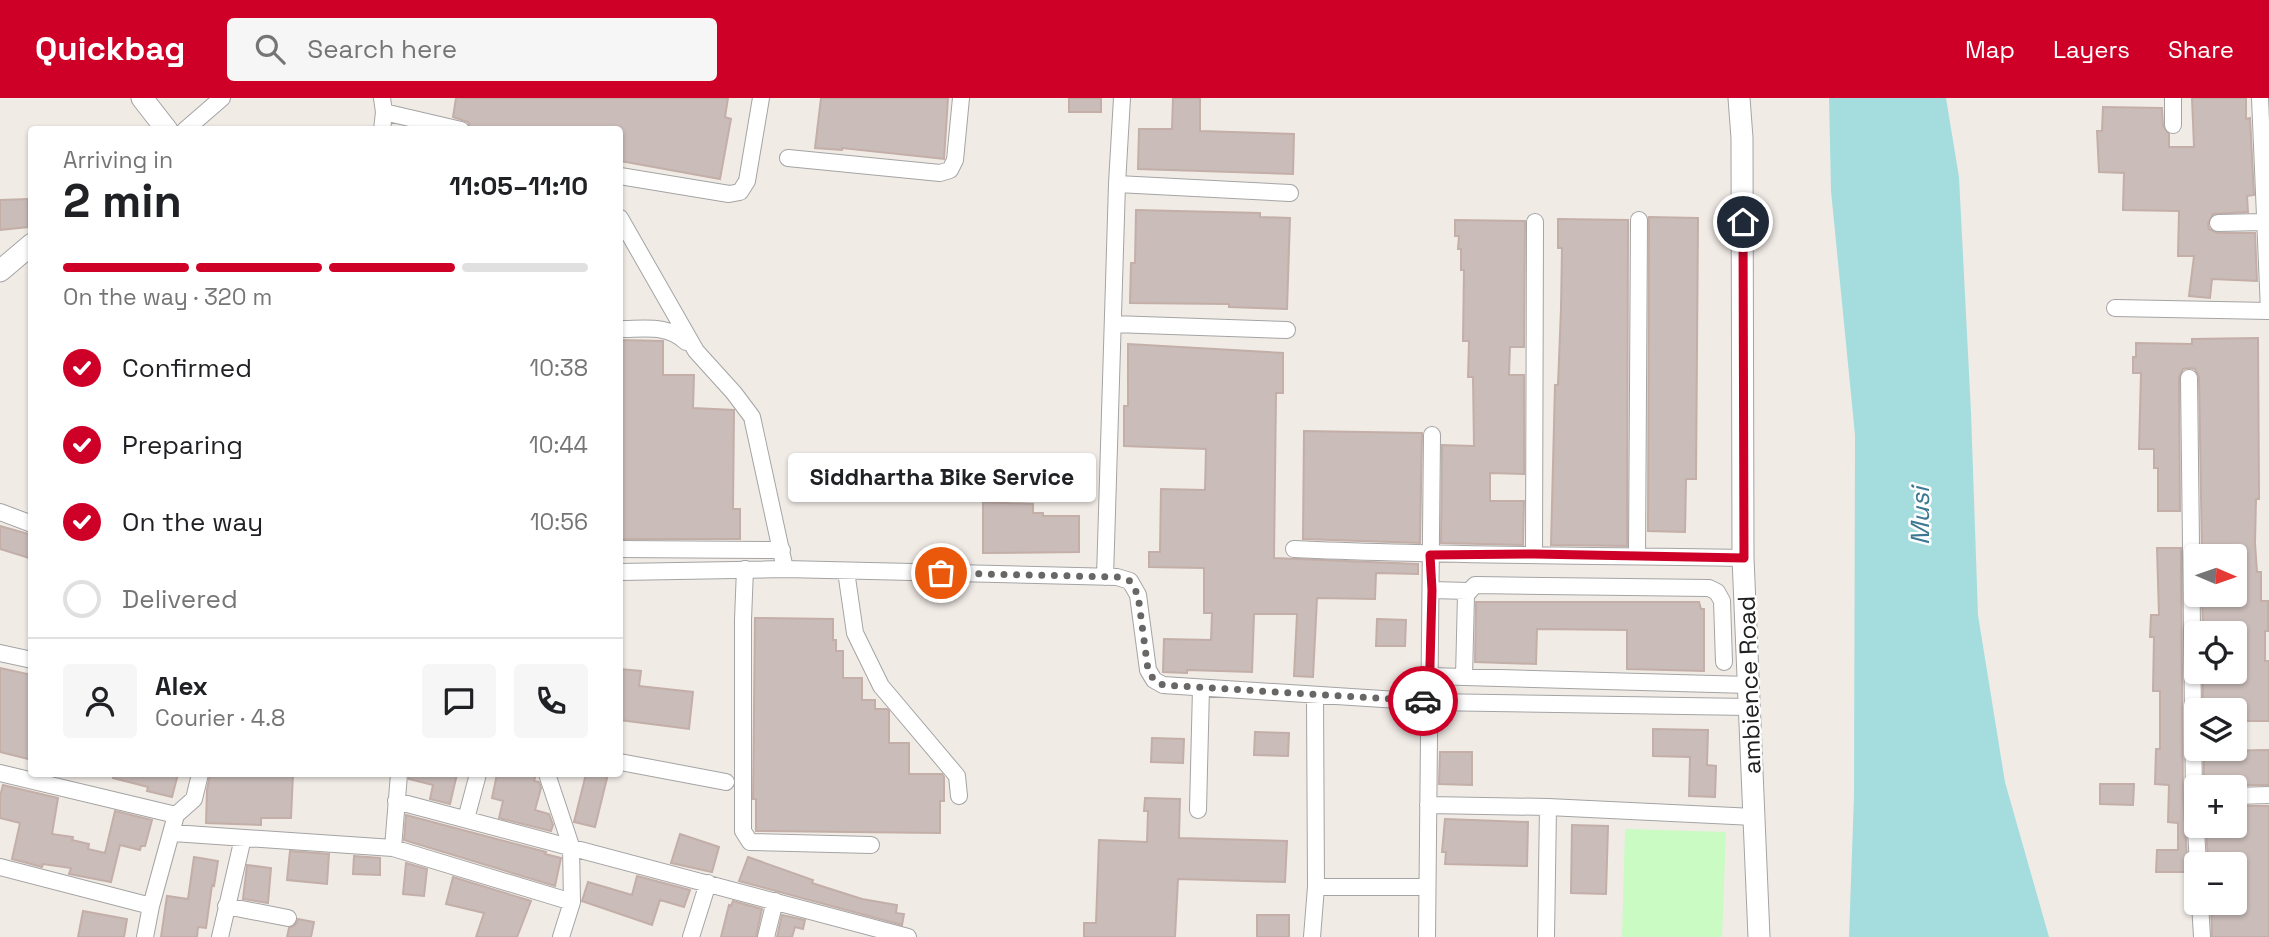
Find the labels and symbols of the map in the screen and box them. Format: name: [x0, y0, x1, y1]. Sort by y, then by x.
pin: [1713, 192, 1773, 252]
callout: Siddhartha Bike Service: [787, 454, 1095, 503]
water label: Musi: [1903, 484, 1937, 545]
pin: [911, 543, 971, 603]
north arrow: [2184, 544, 2247, 607]
street label: ambience Road: [1730, 595, 1768, 775]
courier: [1388, 666, 1458, 736]

